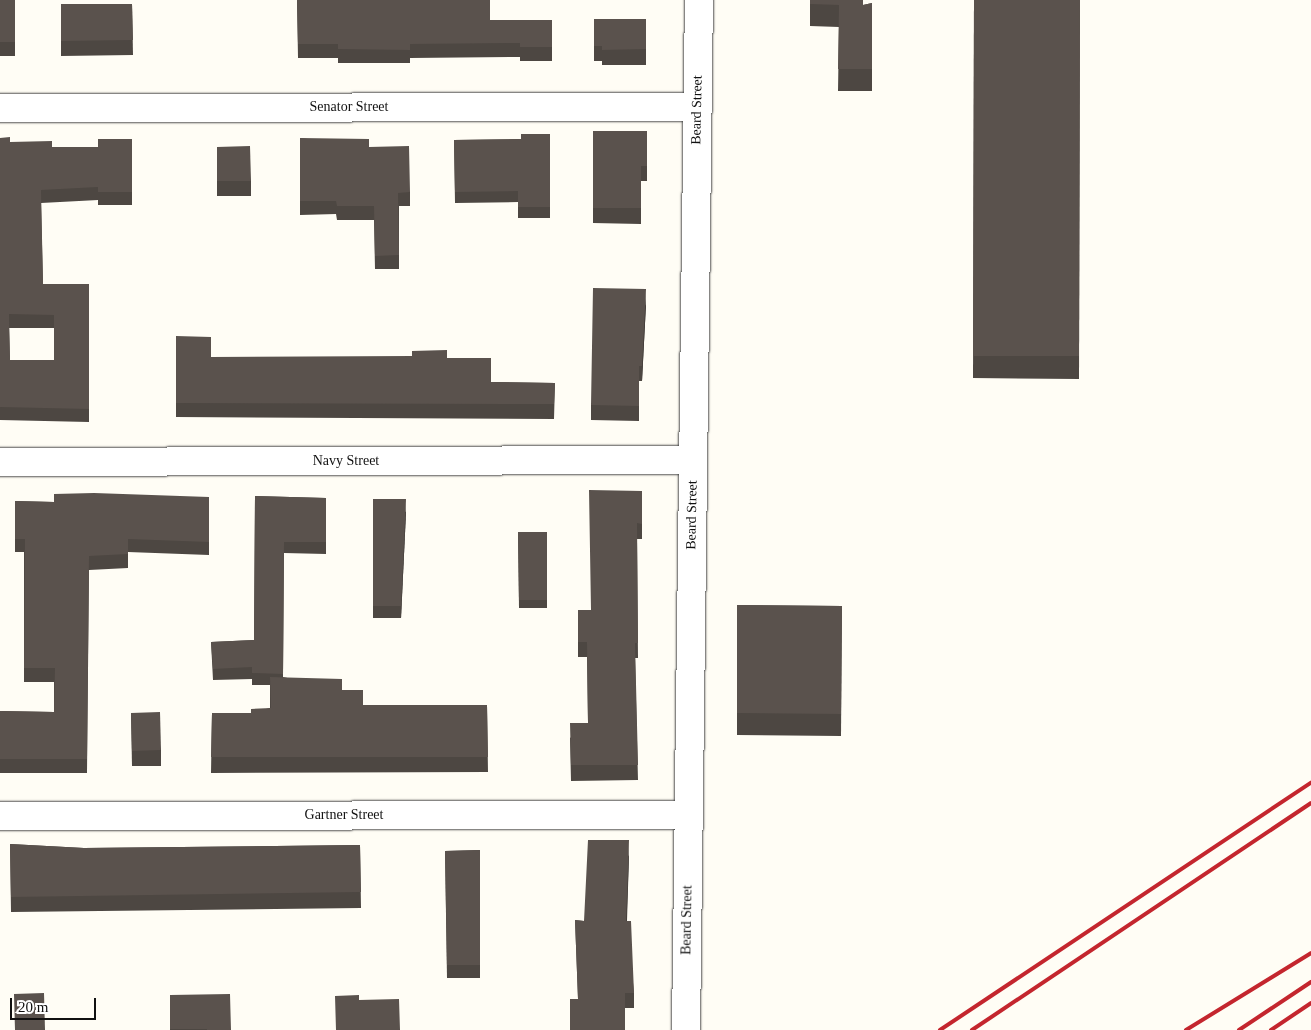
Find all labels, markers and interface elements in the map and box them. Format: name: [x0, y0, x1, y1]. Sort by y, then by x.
street label: Beard Street: [688, 75, 706, 145]
street label: Senator Street: [310, 99, 388, 115]
street label: Navy Street: [313, 453, 379, 469]
street label: Beard Street: [683, 480, 701, 550]
street label: Gartner Street: [305, 807, 383, 823]
street label: Beard Street: [678, 885, 696, 955]
scale bar: [12, 988, 99, 1020]
text: 20 m: [18, 999, 48, 1015]

